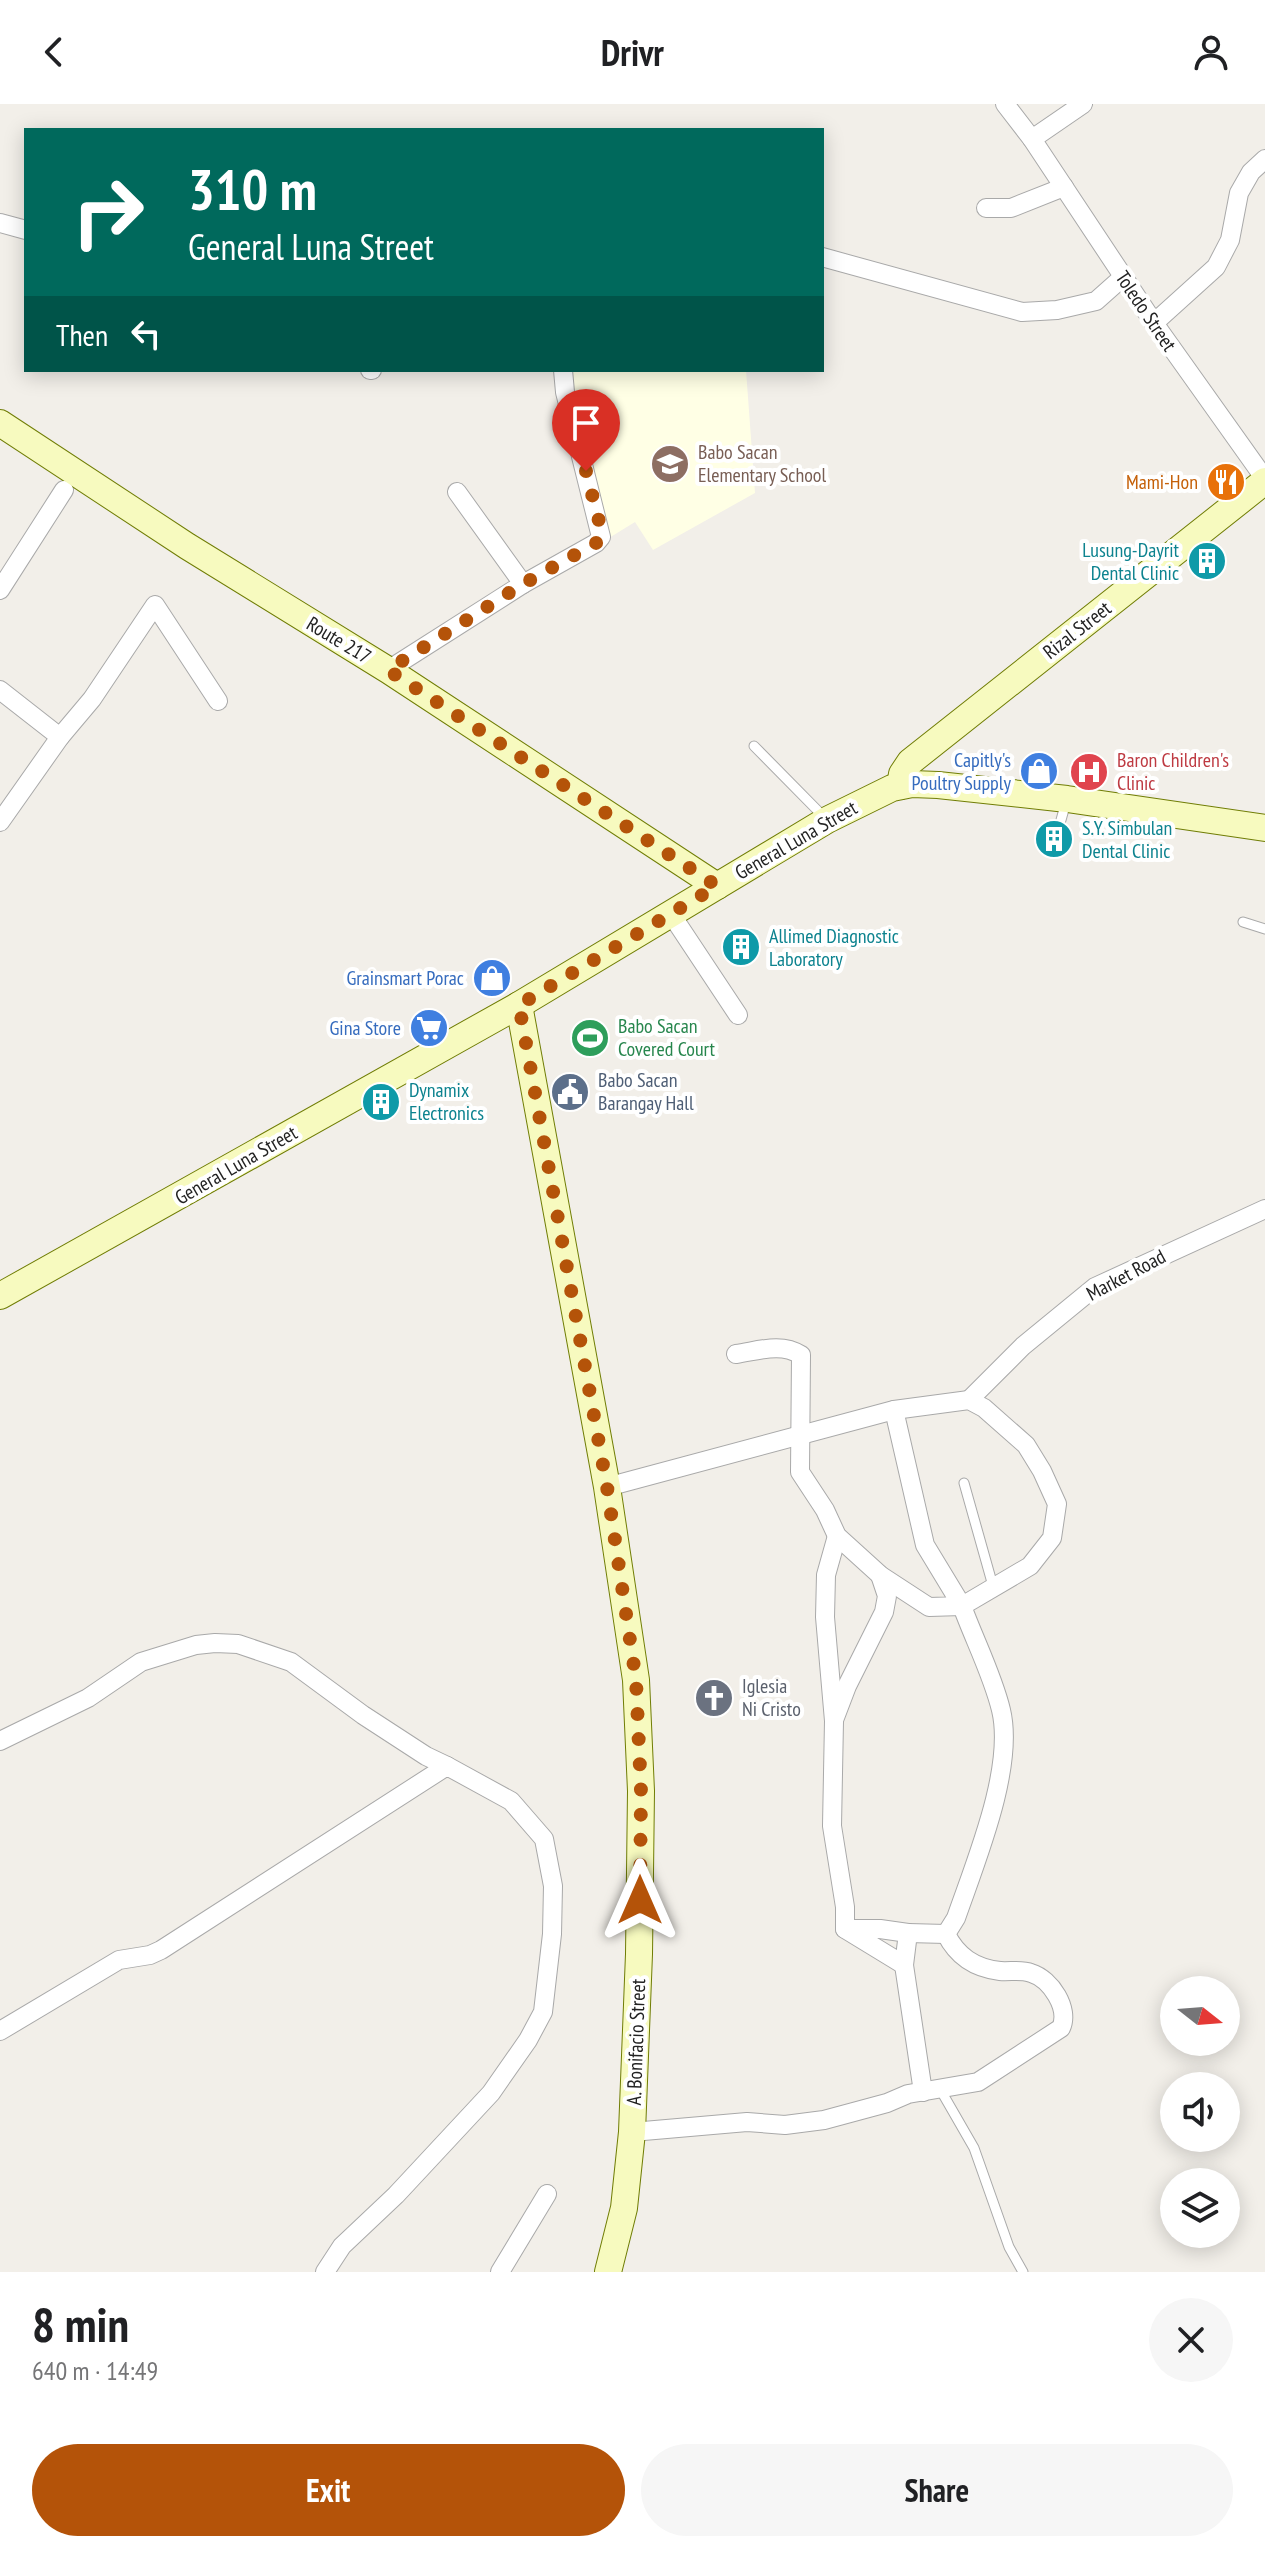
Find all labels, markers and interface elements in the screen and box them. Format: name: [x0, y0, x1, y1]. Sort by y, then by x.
text: Drivr: [601, 29, 664, 76]
icon: back: [32, 30, 76, 74]
icon: person: [1189, 30, 1233, 74]
text: 310 m: [188, 153, 317, 225]
icon: right: [56, 160, 160, 264]
text: General Luna Street: [188, 223, 434, 270]
street label: Toledo Street: [1110, 266, 1183, 357]
icon: left: [124, 312, 168, 356]
text: Then: [56, 315, 108, 354]
pin: [552, 389, 620, 471]
icon: arrive: [564, 401, 608, 445]
place label: Babo Sacan Elementary School: [698, 439, 826, 488]
school or university icon: Babo Sacan Elementary School: [649, 443, 691, 485]
restaurant icon: Mami-Hon: [1205, 461, 1247, 503]
place label: Mami-Hon: [1126, 469, 1198, 495]
place label: Lusung-Dayrit Dental Clinic: [1082, 537, 1179, 586]
building icon: Lusung-Dayrit Dental Clinic: [1186, 540, 1228, 582]
street label: Rizal Street: [1038, 595, 1117, 665]
street label: Route 217: [302, 611, 376, 669]
place label: Capitly's Poultry Supply: [912, 747, 1011, 796]
place label: Baron Children's Clinic: [1117, 747, 1229, 796]
shop icon: Capitly's Poultry Supply: [1018, 750, 1060, 792]
hospital icon: Baron Children's Clinic: [1068, 751, 1110, 793]
street label: General Luna Street: [730, 794, 862, 885]
place label: S.Y. Simbulan Dental Clinic: [1082, 815, 1172, 864]
building icon: S.Y. Simbulan Dental Clinic: [1033, 818, 1075, 860]
place label: Allimed Diagnostic Laboratory: [769, 923, 899, 972]
building icon: Allimed Diagnostic Laboratory: [720, 926, 762, 968]
shop icon: Grainsmart Porac: [471, 957, 513, 999]
place label: Grainsmart Porac: [346, 965, 464, 991]
supermarket icon: Gina Store: [408, 1007, 450, 1049]
place label: Babo Sacan Covered Court: [618, 1013, 716, 1062]
place label: Gina Store: [330, 1015, 401, 1041]
sports icon: Babo Sacan Covered Court: [569, 1017, 611, 1059]
place label: Babo Sacan Barangay Hall: [598, 1067, 694, 1116]
public building icon: Babo Sacan Barangay Hall: [549, 1071, 591, 1113]
place label: Dynamix Electronics: [409, 1077, 484, 1126]
building icon: Dynamix Electronics: [360, 1081, 402, 1123]
street label: General Luna Street: [170, 1119, 302, 1210]
street label: Market Road: [1082, 1243, 1170, 1307]
place label: Iglesia Ni Cristo: [742, 1673, 801, 1722]
church icon: Iglesia Ni Cristo: [693, 1677, 735, 1719]
position arrow: [598, 1858, 682, 1942]
north arrow: [1160, 1976, 1240, 2056]
map controls: [1160, 1976, 1240, 2248]
street label: A. Bonifacio Street: [621, 1978, 651, 2106]
button: sound: [1160, 2072, 1240, 2152]
button: layers: [1160, 2168, 1240, 2248]
text: 8 min: [32, 2293, 129, 2355]
button: close: [1149, 2298, 1233, 2382]
text: 640 m · 14:49: [32, 2354, 158, 2387]
button: Exit: [32, 2444, 625, 2536]
button: Share: [641, 2444, 1233, 2536]

